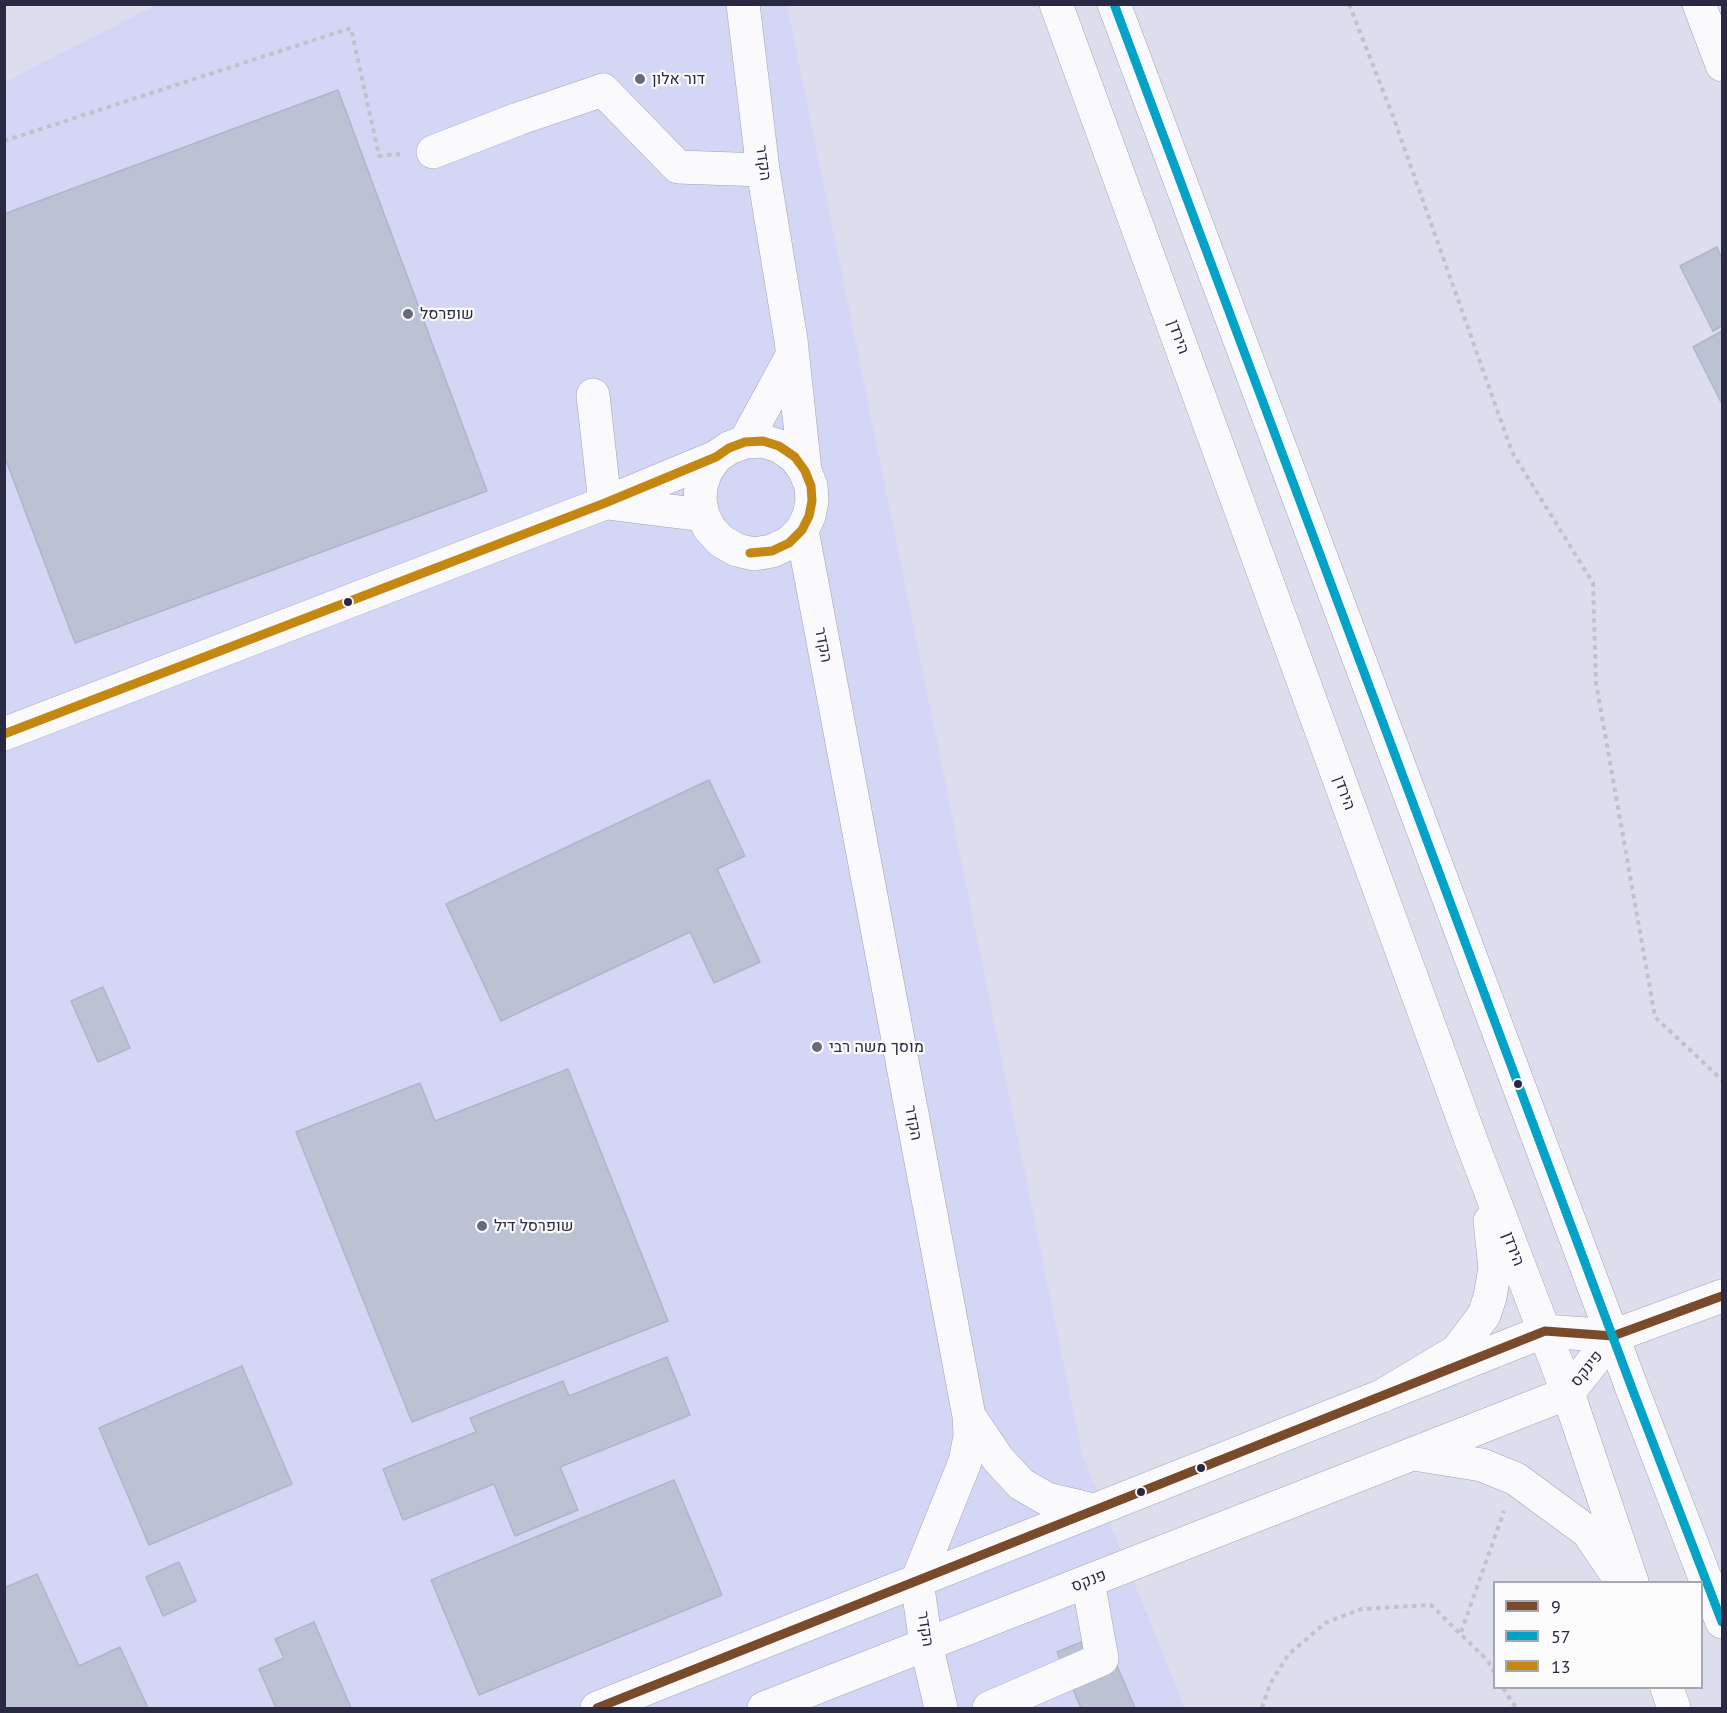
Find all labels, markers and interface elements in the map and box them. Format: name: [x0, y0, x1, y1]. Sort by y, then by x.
place label: דור אלון: [652, 69, 705, 89]
marker: דור אלון: [633, 72, 647, 86]
street label: הקדר: [751, 144, 775, 182]
place label: שופרסל: [420, 304, 474, 324]
marker: שופרסל: [401, 307, 415, 321]
street label: הירדן: [1163, 317, 1193, 357]
unlabelled marker: [342, 596, 354, 608]
street label: הקדר: [810, 626, 836, 664]
street label: הירדן: [1329, 773, 1359, 813]
place label: מוסך משה רבי: [829, 1037, 924, 1057]
marker: מוסך משה רבי: [810, 1040, 824, 1054]
unlabelled marker: [1512, 1078, 1524, 1090]
street label: הקדר: [900, 1104, 926, 1142]
place label: שופרסל דיל: [494, 1216, 573, 1236]
marker: שופרסל דיל: [475, 1219, 489, 1233]
street label: הירדן: [1498, 1229, 1528, 1269]
street label: פינקס: [1567, 1347, 1607, 1391]
unlabelled marker: [1195, 1462, 1207, 1474]
unlabelled marker: [1135, 1486, 1147, 1498]
street label: פנקס: [1069, 1566, 1109, 1596]
legend: [1493, 1581, 1703, 1689]
text: 9: [1551, 1595, 1561, 1618]
street label: הקדר: [913, 1610, 937, 1648]
text: 57: [1551, 1625, 1571, 1648]
text: 13: [1551, 1655, 1571, 1678]

